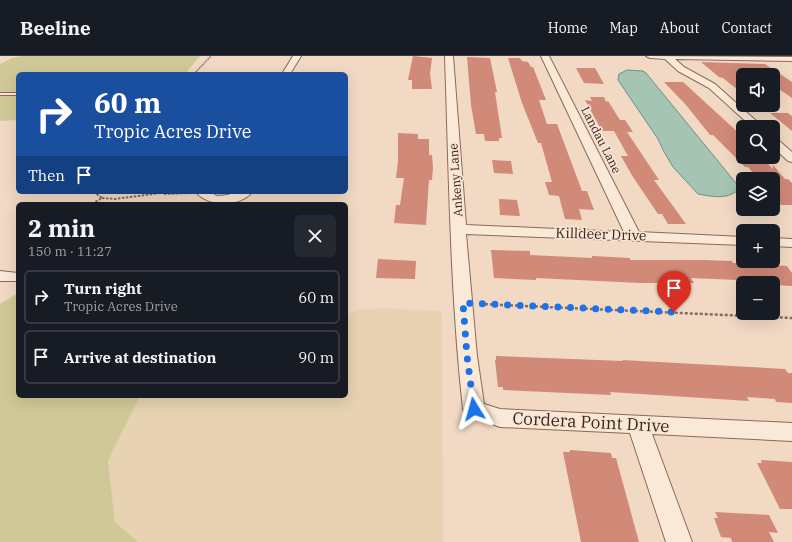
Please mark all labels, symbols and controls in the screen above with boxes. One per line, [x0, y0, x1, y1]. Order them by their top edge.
text: Beeline [20, 16, 91, 40]
text: Home [548, 19, 587, 37]
text: Map [609, 19, 638, 37]
text: About [660, 19, 699, 37]
text: Contact [721, 19, 772, 37]
map controls [736, 68, 780, 320]
button: sound [736, 68, 780, 112]
text: 60 m [94, 84, 161, 121]
icon: right [28, 88, 80, 140]
street label: Landau Lane [578, 104, 625, 176]
text: Tropic Acres Drive [94, 120, 251, 143]
button: search [736, 120, 780, 164]
street label: Ankeny Lane [445, 143, 466, 217]
icon: arrive [73, 164, 95, 186]
text: Then [28, 166, 65, 185]
button: layers [736, 172, 780, 216]
text: 2 min [28, 212, 95, 244]
button: close [294, 215, 336, 257]
street label: Killdeer Drive [555, 223, 647, 245]
button: + [736, 224, 780, 268]
text: 150 m · 11:27 [28, 243, 112, 260]
pin [657, 271, 691, 312]
button: − [736, 276, 780, 320]
icon: arrive [663, 277, 685, 299]
text: Turn right [64, 279, 142, 298]
icon: right [30, 286, 52, 308]
text: 60 m [298, 288, 334, 307]
text: Tropic Acres Drive [64, 298, 178, 315]
icon: arrive [30, 346, 52, 368]
text: Arrive at destination [64, 348, 216, 367]
text: 90 m [298, 348, 334, 367]
position arrow [453, 388, 495, 430]
street label: Cordera Point Drive [512, 407, 670, 437]

